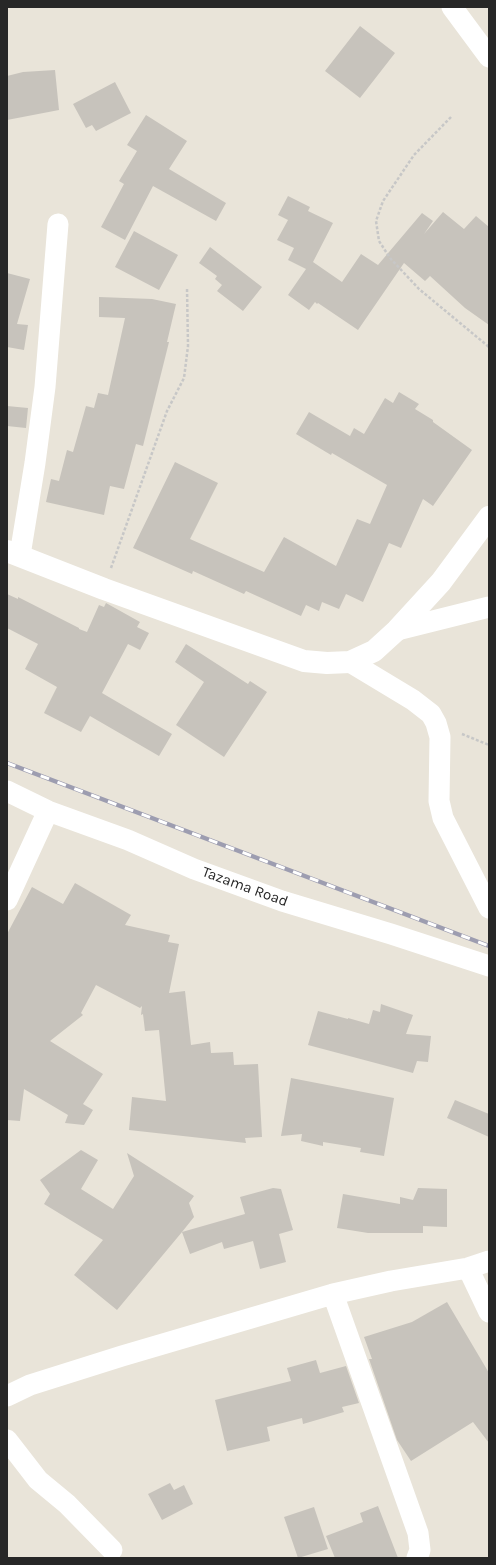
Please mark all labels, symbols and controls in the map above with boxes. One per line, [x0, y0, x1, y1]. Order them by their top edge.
street label: Tazama Road [200, 863, 290, 911]

